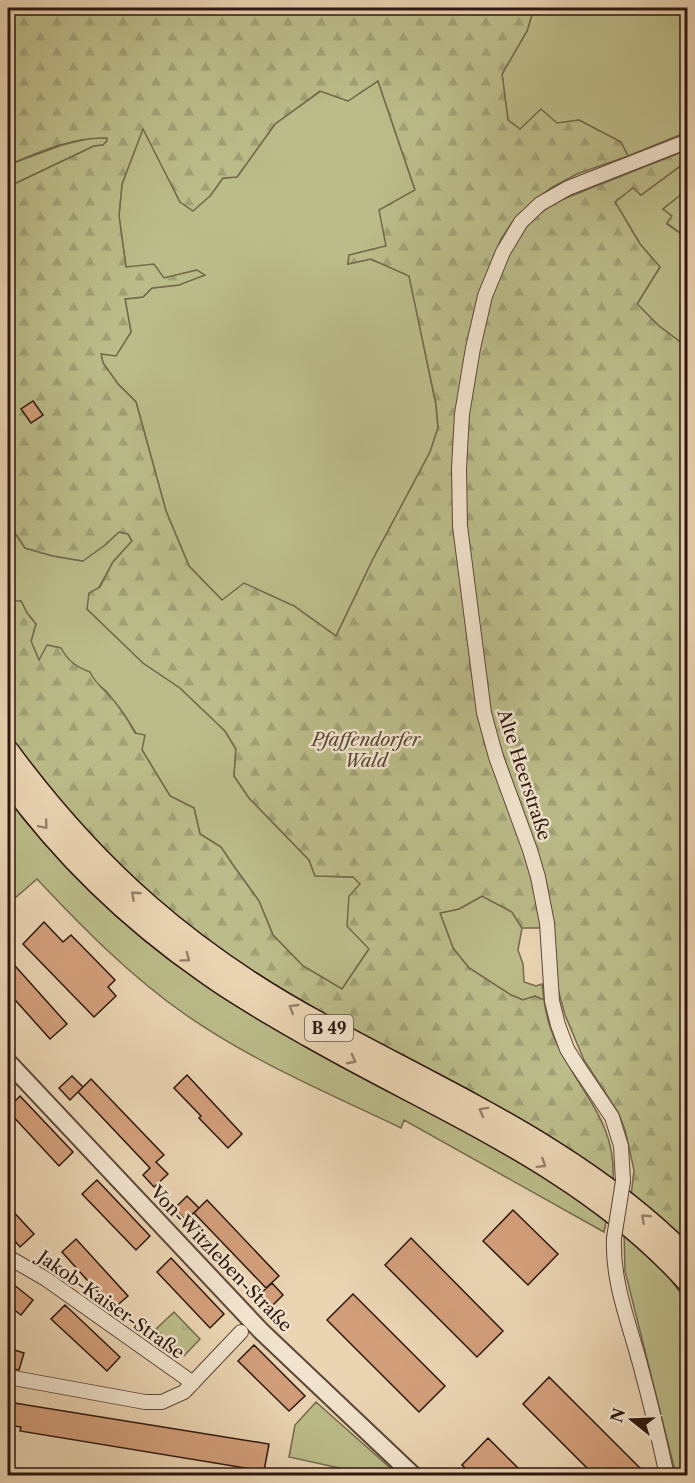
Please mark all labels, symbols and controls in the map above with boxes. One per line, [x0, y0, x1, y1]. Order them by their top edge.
street label: Alte Heerstraße [492, 706, 556, 843]
park label: Pfaffendorfer Wald [310, 729, 422, 772]
one-way arrow [37, 818, 48, 829]
one-way arrow [131, 891, 141, 902]
one-way arrow [179, 951, 190, 962]
one-way arrow [289, 1003, 299, 1015]
road number: B 49 [305, 1015, 353, 1041]
one-way arrow [346, 1053, 357, 1064]
one-way arrow [478, 1107, 489, 1118]
one-way arrow [536, 1156, 546, 1168]
street label: Von-Witzleben-Straße [145, 1181, 296, 1337]
one-way arrow [641, 1214, 652, 1225]
street label: Jakob-Kaiser-Straße [31, 1244, 189, 1364]
north arrow [602, 1390, 662, 1450]
text: N [606, 1406, 629, 1425]

